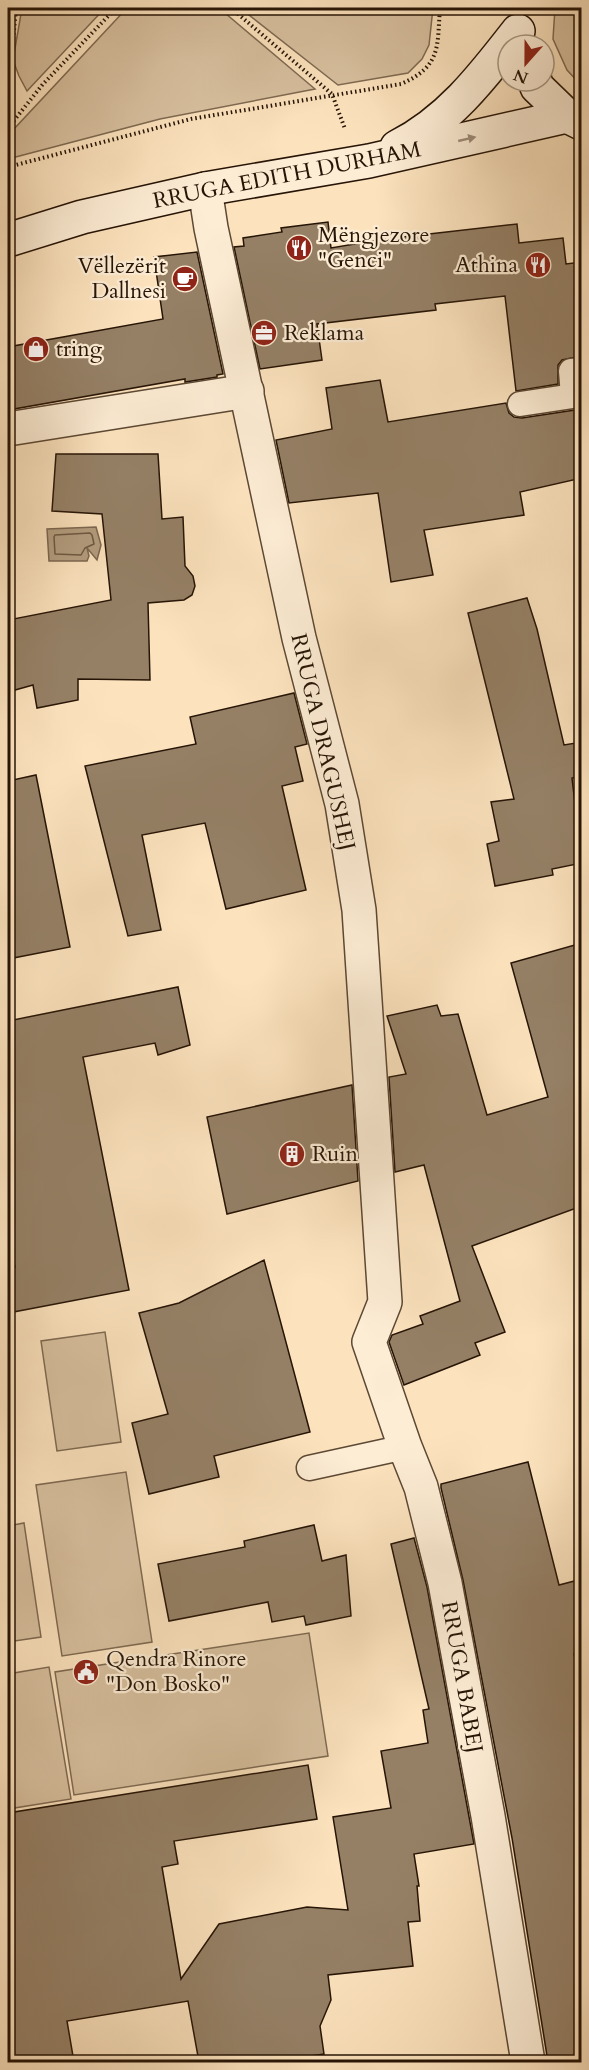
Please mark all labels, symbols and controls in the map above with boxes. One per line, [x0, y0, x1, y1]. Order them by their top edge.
north arrow [496, 33, 556, 93]
text: N [510, 63, 531, 89]
street label: RRUGA EDITH DURHAM [150, 134, 424, 216]
one-way arrow [458, 134, 477, 143]
place label: Mëngjezore "Genci" [318, 220, 429, 275]
restaurant icon: Mëngjezore "Genci" [284, 233, 314, 263]
place label: Athina [455, 250, 518, 280]
restaurant icon: Athina [523, 250, 553, 280]
place label: Vëllezërit Dallnesi [78, 251, 166, 306]
cafe icon: Vëllezërit Dallnesi [170, 264, 200, 294]
office icon: Reklama [249, 318, 279, 348]
place label: Reklama [284, 318, 365, 348]
shop icon: tring [21, 334, 51, 364]
place label: tring [56, 334, 103, 364]
street label: RRUGA DRAGUSHEJ [283, 630, 363, 854]
building icon: Ruin [277, 1139, 307, 1169]
place label: Ruin [312, 1139, 359, 1169]
street label: RRUGA BABEJ [434, 1599, 490, 1755]
place label: Qendra Rinore "Don Bosko" [106, 1644, 246, 1699]
public building icon: Qendra Rinore "Don Bosko" [71, 1657, 101, 1687]

